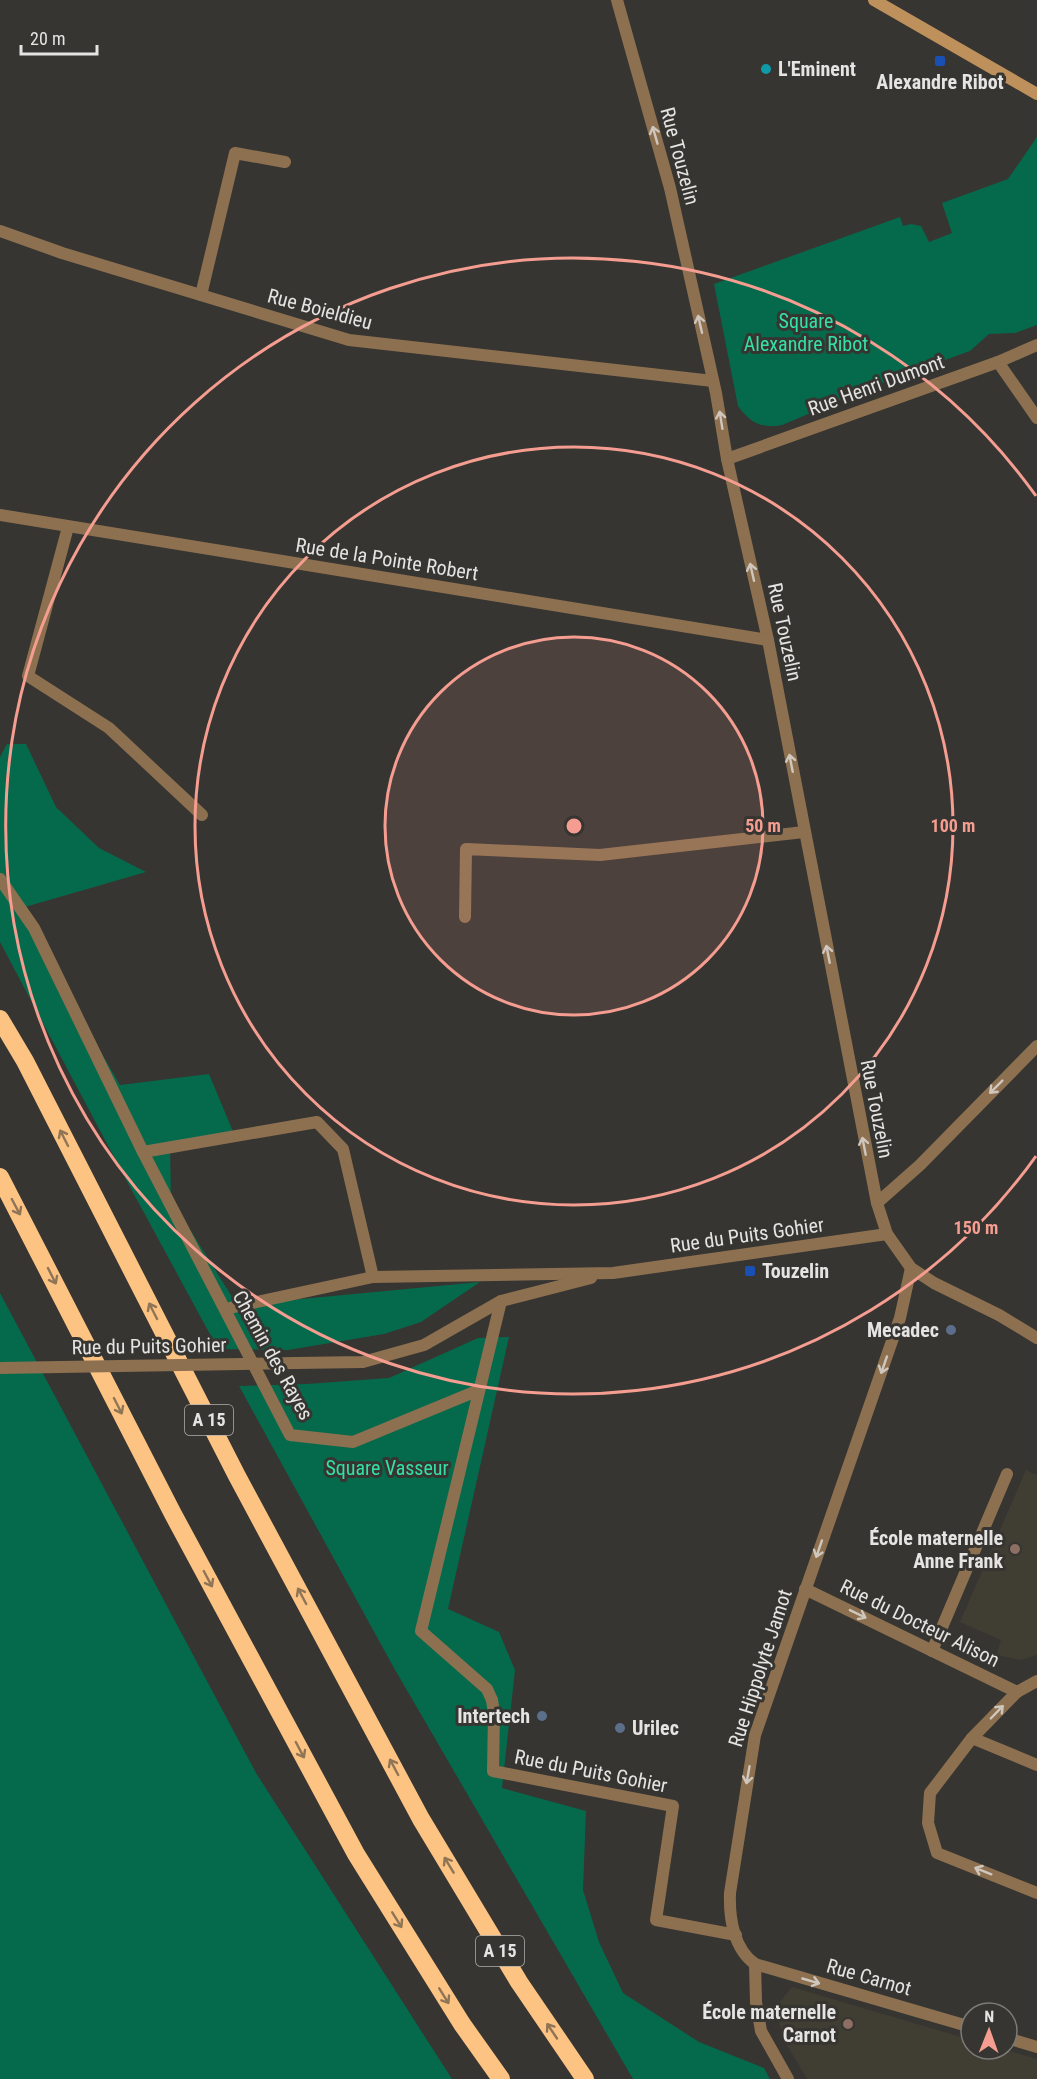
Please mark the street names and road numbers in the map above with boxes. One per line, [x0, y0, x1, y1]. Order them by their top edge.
street label: Rue Touzelin [655, 105, 705, 207]
street label: Rue Boieldieu [265, 284, 375, 334]
street label: Rue Henri Dumont [805, 349, 947, 421]
street label: Rue de la Pointe Robert [294, 533, 480, 585]
street label: Rue Touzelin [763, 581, 807, 683]
street label: Rue Touzelin [856, 1058, 898, 1160]
street label: Rue du Puits Gohier [669, 1212, 825, 1258]
street label: Chemin des Rayes [228, 1286, 318, 1424]
street label: Rue du Puits Gohier [71, 1333, 227, 1359]
road number: A 15 [185, 1405, 233, 1435]
street label: Rue du Docteur Alison [836, 1574, 1004, 1672]
street label: Rue Hippolyte Jamot [723, 1586, 797, 1750]
street label: Rue du Puits Gohier [513, 1744, 669, 1798]
road number: A 15 [476, 1936, 524, 1966]
street label: Rue Carnot [824, 1953, 914, 2001]

